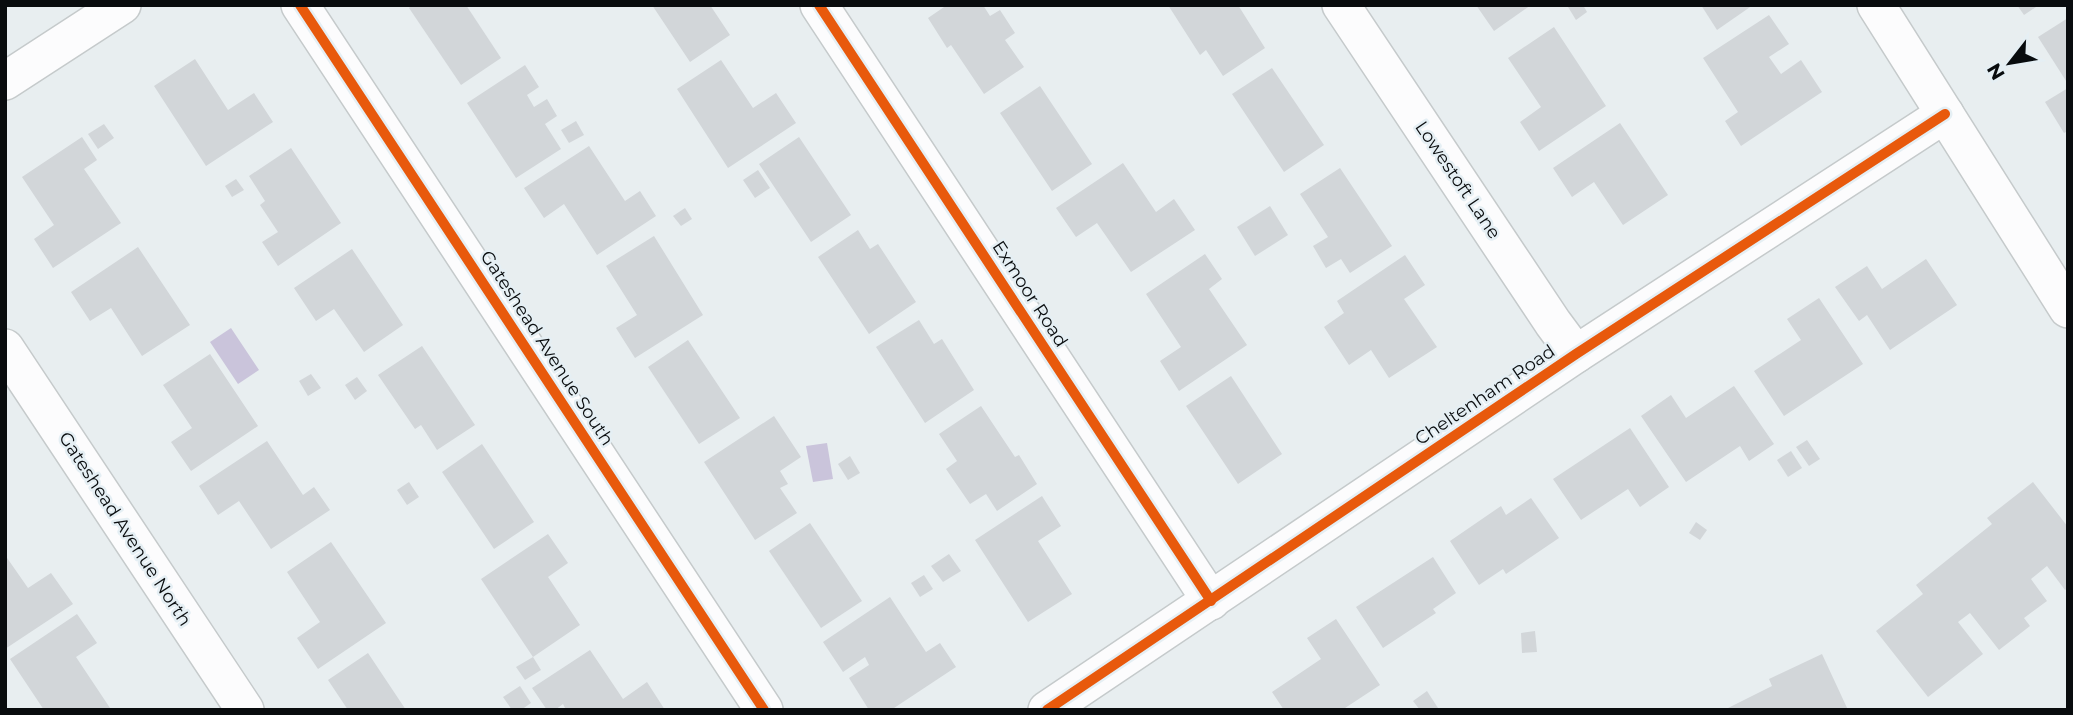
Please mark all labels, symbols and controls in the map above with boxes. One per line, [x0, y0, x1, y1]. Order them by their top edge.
north arrow [1975, 28, 2045, 98]
text: N [1982, 59, 2010, 84]
street label: Lowestoft Lane [1410, 117, 1506, 243]
street label: Exmoor Road [988, 237, 1072, 351]
street label: Gateshead Avenue South [476, 246, 618, 450]
street label: Cheltenham Road [1411, 340, 1559, 450]
street label: Gateshead Avenue North [54, 428, 196, 630]

